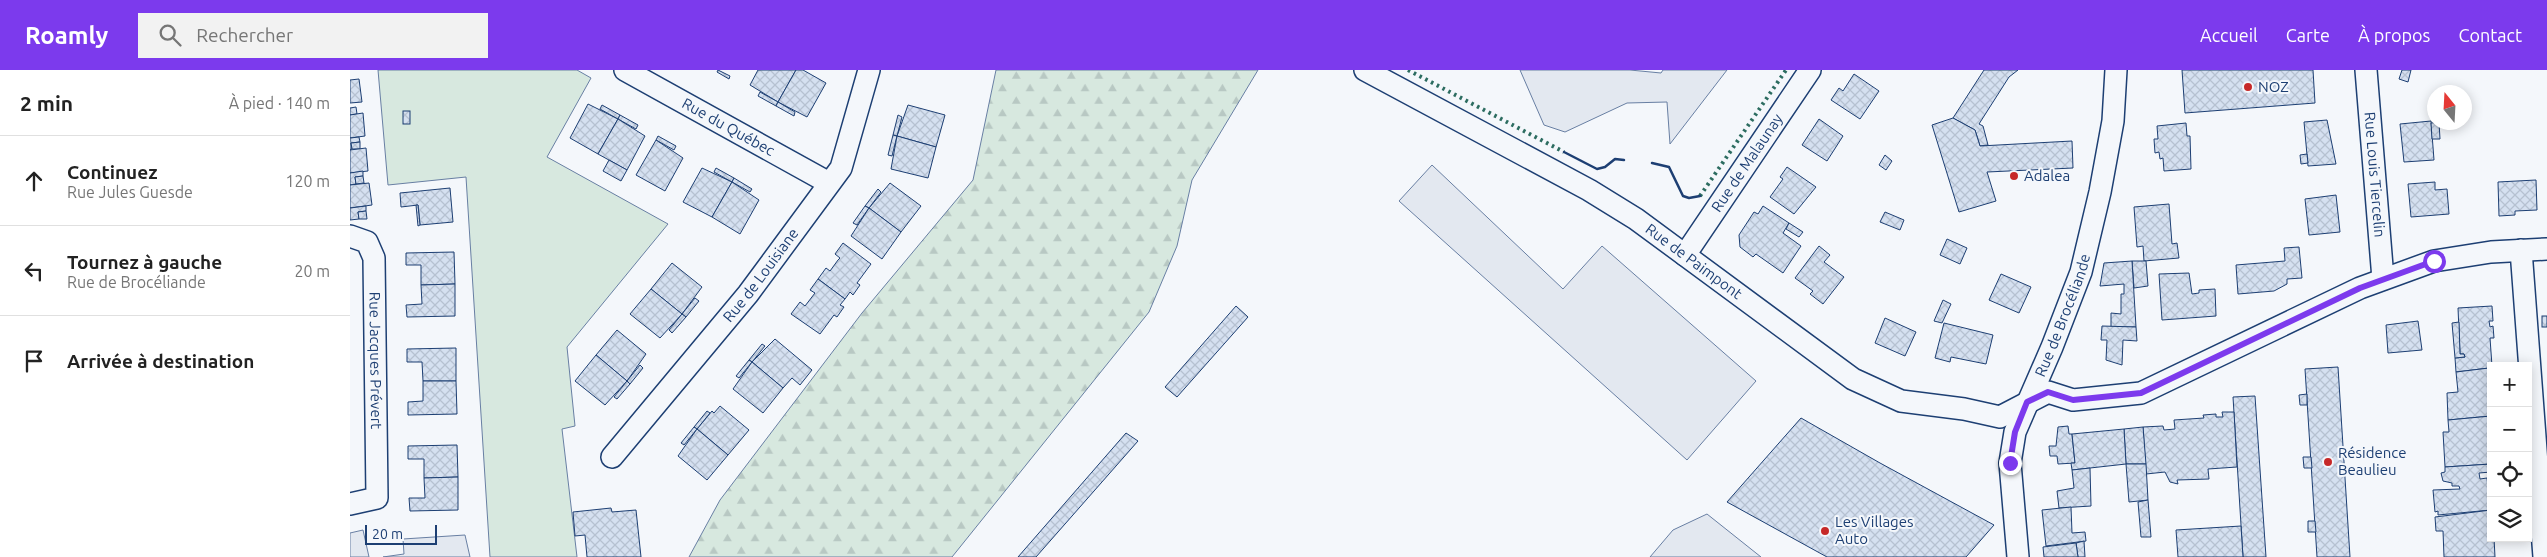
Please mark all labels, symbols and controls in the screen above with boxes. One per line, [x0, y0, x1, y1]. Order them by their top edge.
search box [138, 13, 488, 58]
icon: search [156, 21, 184, 49]
text: Roamly [25, 22, 108, 49]
text: Rechercher [196, 24, 293, 46]
text: Accueil [2200, 25, 2258, 45]
text: Carte [2286, 25, 2330, 45]
text: À propos [2358, 25, 2430, 45]
text: Contact [2458, 25, 2522, 45]
place label: NOZ [2258, 78, 2289, 95]
marker: NOZ [2242, 81, 2254, 93]
north arrow [2427, 85, 2472, 130]
text: 2 min [20, 91, 73, 115]
text: À pied · 140 m [229, 94, 330, 112]
street label: Rue du Québec [679, 94, 778, 159]
street label: Rue de Malaunay [1708, 110, 1786, 215]
street label: Rue Louis Tiercelin [2361, 111, 2389, 238]
text: Continuez [67, 161, 157, 183]
icon: ahead [20, 167, 48, 195]
place label: Adalea [2024, 167, 2070, 184]
marker: Adalea [2008, 170, 2020, 182]
text: 120 m [285, 172, 330, 190]
text: Rue Jules Guesde [67, 183, 193, 201]
street label: Rue de Paimpont [1642, 220, 1746, 302]
street label: Rue de Louisiane [719, 225, 802, 325]
route start [2423, 250, 2446, 273]
text: Tournez à gauche [67, 251, 222, 273]
street label: Rue de Brocéliande [2031, 252, 2093, 379]
icon: left [20, 257, 48, 285]
text: 20 m [294, 262, 330, 280]
text: Rue de Brocéliande [67, 273, 206, 291]
street label: Rue Jacques Prévert [366, 292, 385, 429]
icon: arrive [20, 347, 48, 375]
text: Arrivée à destination [67, 350, 254, 372]
map controls [2487, 362, 2532, 542]
button: + [2487, 362, 2532, 407]
button: − [2487, 407, 2532, 452]
place label: Résidence Beaulieu [2338, 444, 2407, 478]
route end [1999, 452, 2022, 475]
button: locate [2487, 452, 2532, 497]
marker: Résidence Beaulieu [2322, 456, 2334, 468]
button: layers [2487, 497, 2532, 542]
place label: Les Villages Auto [1835, 513, 1914, 547]
scale bar [365, 522, 438, 545]
marker: Les Villages Auto [1819, 525, 1831, 537]
text: 20 m [372, 526, 403, 542]

